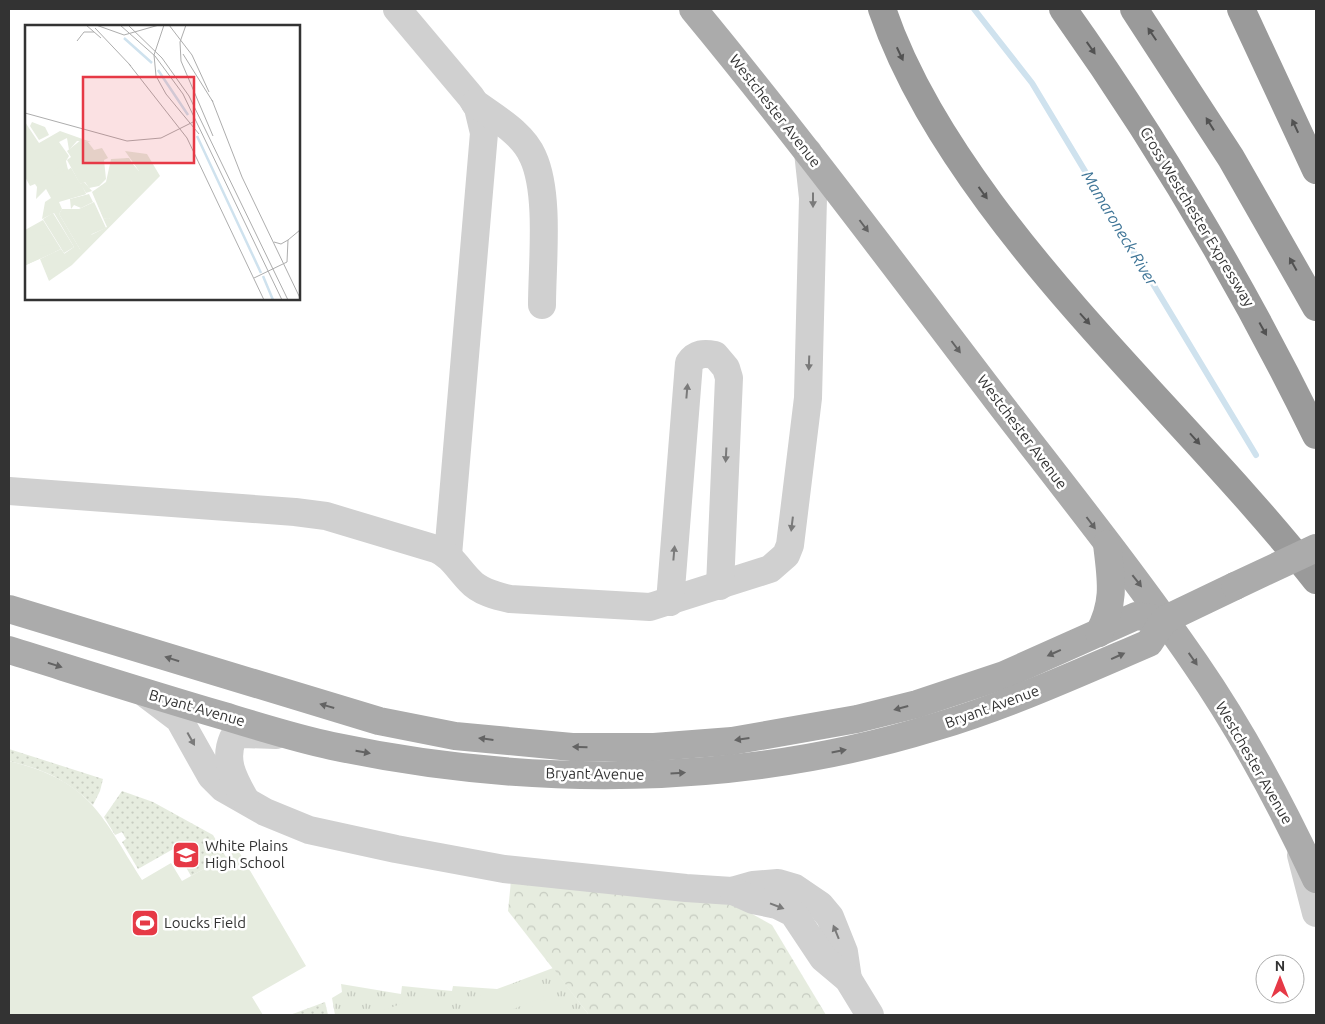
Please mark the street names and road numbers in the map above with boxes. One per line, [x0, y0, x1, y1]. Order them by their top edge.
street label: Westchester Avenue [726, 51, 825, 170]
street label: Cross Westchester Expressway [1137, 124, 1258, 310]
street label: Westchester Avenue [974, 371, 1071, 492]
street label: Bryant Avenue [942, 682, 1041, 731]
street label: Bryant Avenue [147, 686, 247, 729]
street label: Westchester Avenue [1212, 699, 1296, 827]
street label: Bryant Avenue [545, 764, 645, 783]

